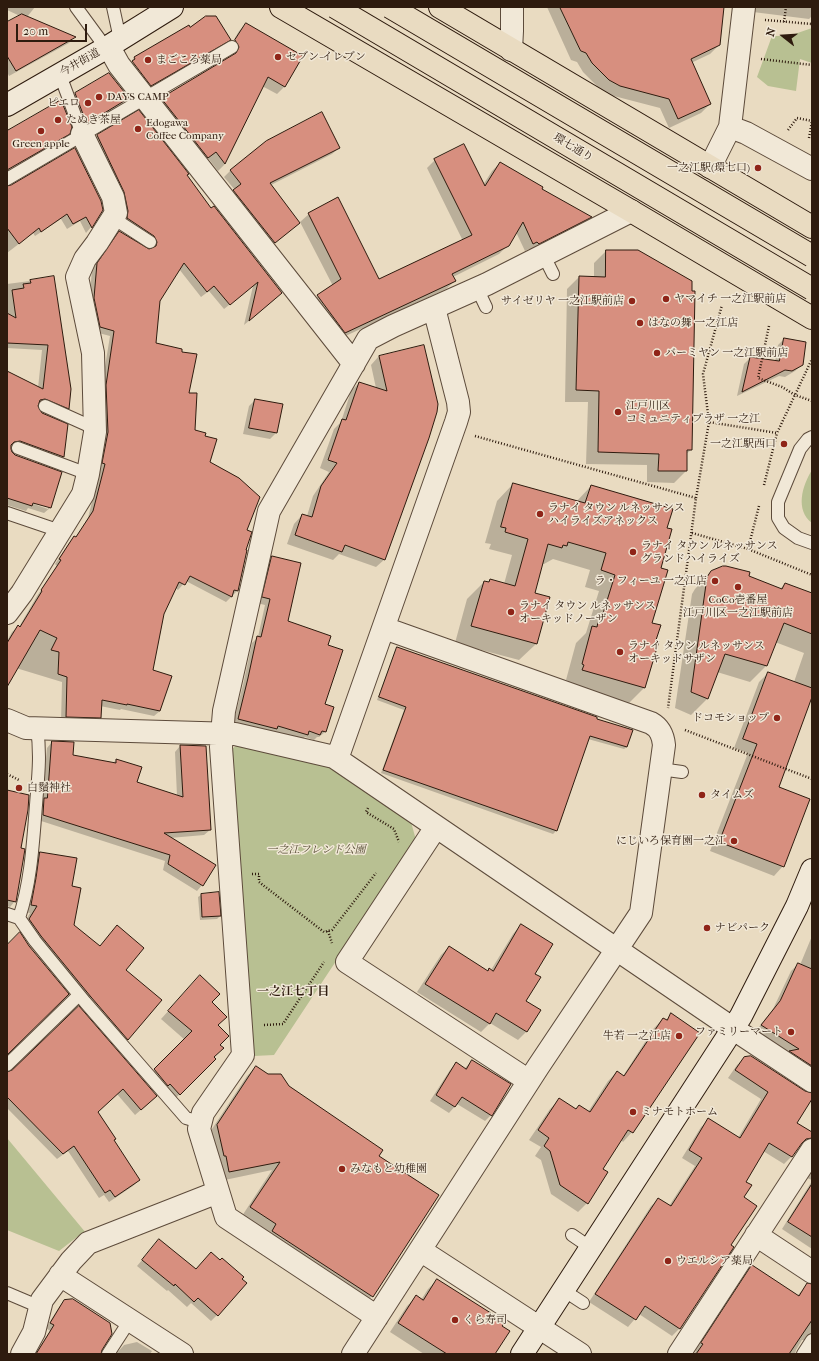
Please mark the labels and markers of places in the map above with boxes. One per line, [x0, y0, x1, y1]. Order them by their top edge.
place label: セブン-イレブン [286, 50, 366, 64]
marker: セブン-イレブン [273, 52, 283, 62]
place label: まごころ薬局 [156, 53, 222, 67]
marker: まごころ薬局 [143, 55, 153, 65]
place label: DAYS CAMP [107, 90, 169, 104]
marker: DAYS CAMP [94, 92, 104, 102]
place label: ピエロ [47, 96, 80, 110]
marker: ピエロ [83, 98, 93, 108]
place label: たぬき茶屋 [66, 113, 121, 127]
marker: たぬき茶屋 [53, 115, 63, 125]
place label: Edogawa Coffee Company [146, 116, 224, 142]
marker: Edogawa Coffee Company [133, 124, 143, 134]
marker: Green apple [36, 126, 46, 136]
place label: Green apple [12, 137, 70, 151]
place label: 一之江駅(環七口) [667, 161, 750, 175]
marker: 一之江駅(環七口) [753, 163, 763, 173]
place label: ヤマイチ 一之江駅前店 [674, 292, 786, 306]
place label: サイゼリヤ 一之江駅前店 [501, 294, 624, 308]
marker: ヤマイチ 一之江駅前店 [661, 294, 671, 304]
marker: サイゼリヤ 一之江駅前店 [627, 296, 637, 306]
place label: はなの舞 一之江店 [648, 316, 738, 330]
marker: はなの舞 一之江店 [635, 318, 645, 328]
place label: バーミヤン 一之江駅前店 [665, 346, 788, 360]
marker: バーミヤン 一之江駅前店 [652, 348, 662, 358]
place label: 江戸川区 コミュニティプラザ 一之江 [626, 399, 760, 425]
marker: 江戸川区 コミュニティプラザ 一之江 [613, 407, 623, 417]
place label: 一之江駅西口 [710, 437, 776, 451]
marker: 一之江駅西口 [779, 439, 789, 449]
place label: ラナイ タウン ルネッサンス ハイライズアネックス [548, 501, 685, 527]
marker: ラナイ タウン ルネッサンス ハイライズアネックス [535, 509, 545, 519]
place label: ラナイ タウン ルネッサンス グランドハイライズ [641, 539, 778, 565]
marker: ラナイ タウン ルネッサンス グランドハイライズ [628, 547, 638, 557]
place label: ラ・フィーユ 一之江店 [595, 574, 707, 588]
marker: ラ・フィーユ 一之江店 [710, 576, 720, 586]
marker: CoCo壱番屋 江戸川区一之江駅前店 [733, 582, 743, 592]
place label: CoCo壱番屋 江戸川区一之江駅前店 [683, 593, 793, 619]
place label: ラナイ タウン ルネッサンス オーキッドノーザン [519, 599, 656, 625]
marker: ラナイ タウン ルネッサンス オーキッドノーザン [506, 607, 516, 617]
place label: ラナイ タウン ルネッサンス オーキッドサザン [628, 639, 765, 665]
marker: ラナイ タウン ルネッサンス オーキッドサザン [615, 647, 625, 657]
place label: ドコモショップ [692, 711, 769, 725]
marker: ドコモショップ [772, 713, 782, 723]
place label: 白鬚神社 [27, 781, 71, 795]
marker: 白鬚神社 [14, 783, 24, 793]
place label: タイムズ [710, 788, 754, 802]
marker: タイムズ [697, 790, 707, 800]
place label: にじいろ保育園一之江 [616, 834, 726, 848]
marker: にじいろ保育園一之江 [729, 836, 739, 846]
place label: ナビパーク [715, 921, 770, 935]
marker: ナビパーク [702, 923, 712, 933]
place label: ファミリーマート [695, 1025, 783, 1039]
marker: ファミリーマート [786, 1027, 796, 1037]
place label: 牛若 一之江店 [603, 1029, 671, 1043]
marker: 牛若 一之江店 [674, 1031, 684, 1041]
place label: ミナモトホーム [641, 1105, 718, 1119]
marker: ミナモトホーム [628, 1107, 638, 1117]
place label: みなもと幼稚園 [350, 1162, 427, 1176]
marker: みなもと幼稚園 [337, 1164, 347, 1174]
place label: ウエルシア薬局 [676, 1254, 753, 1268]
marker: ウエルシア薬局 [663, 1256, 673, 1266]
place label: くら寿司 [463, 1313, 507, 1327]
marker: くら寿司 [450, 1315, 460, 1325]

